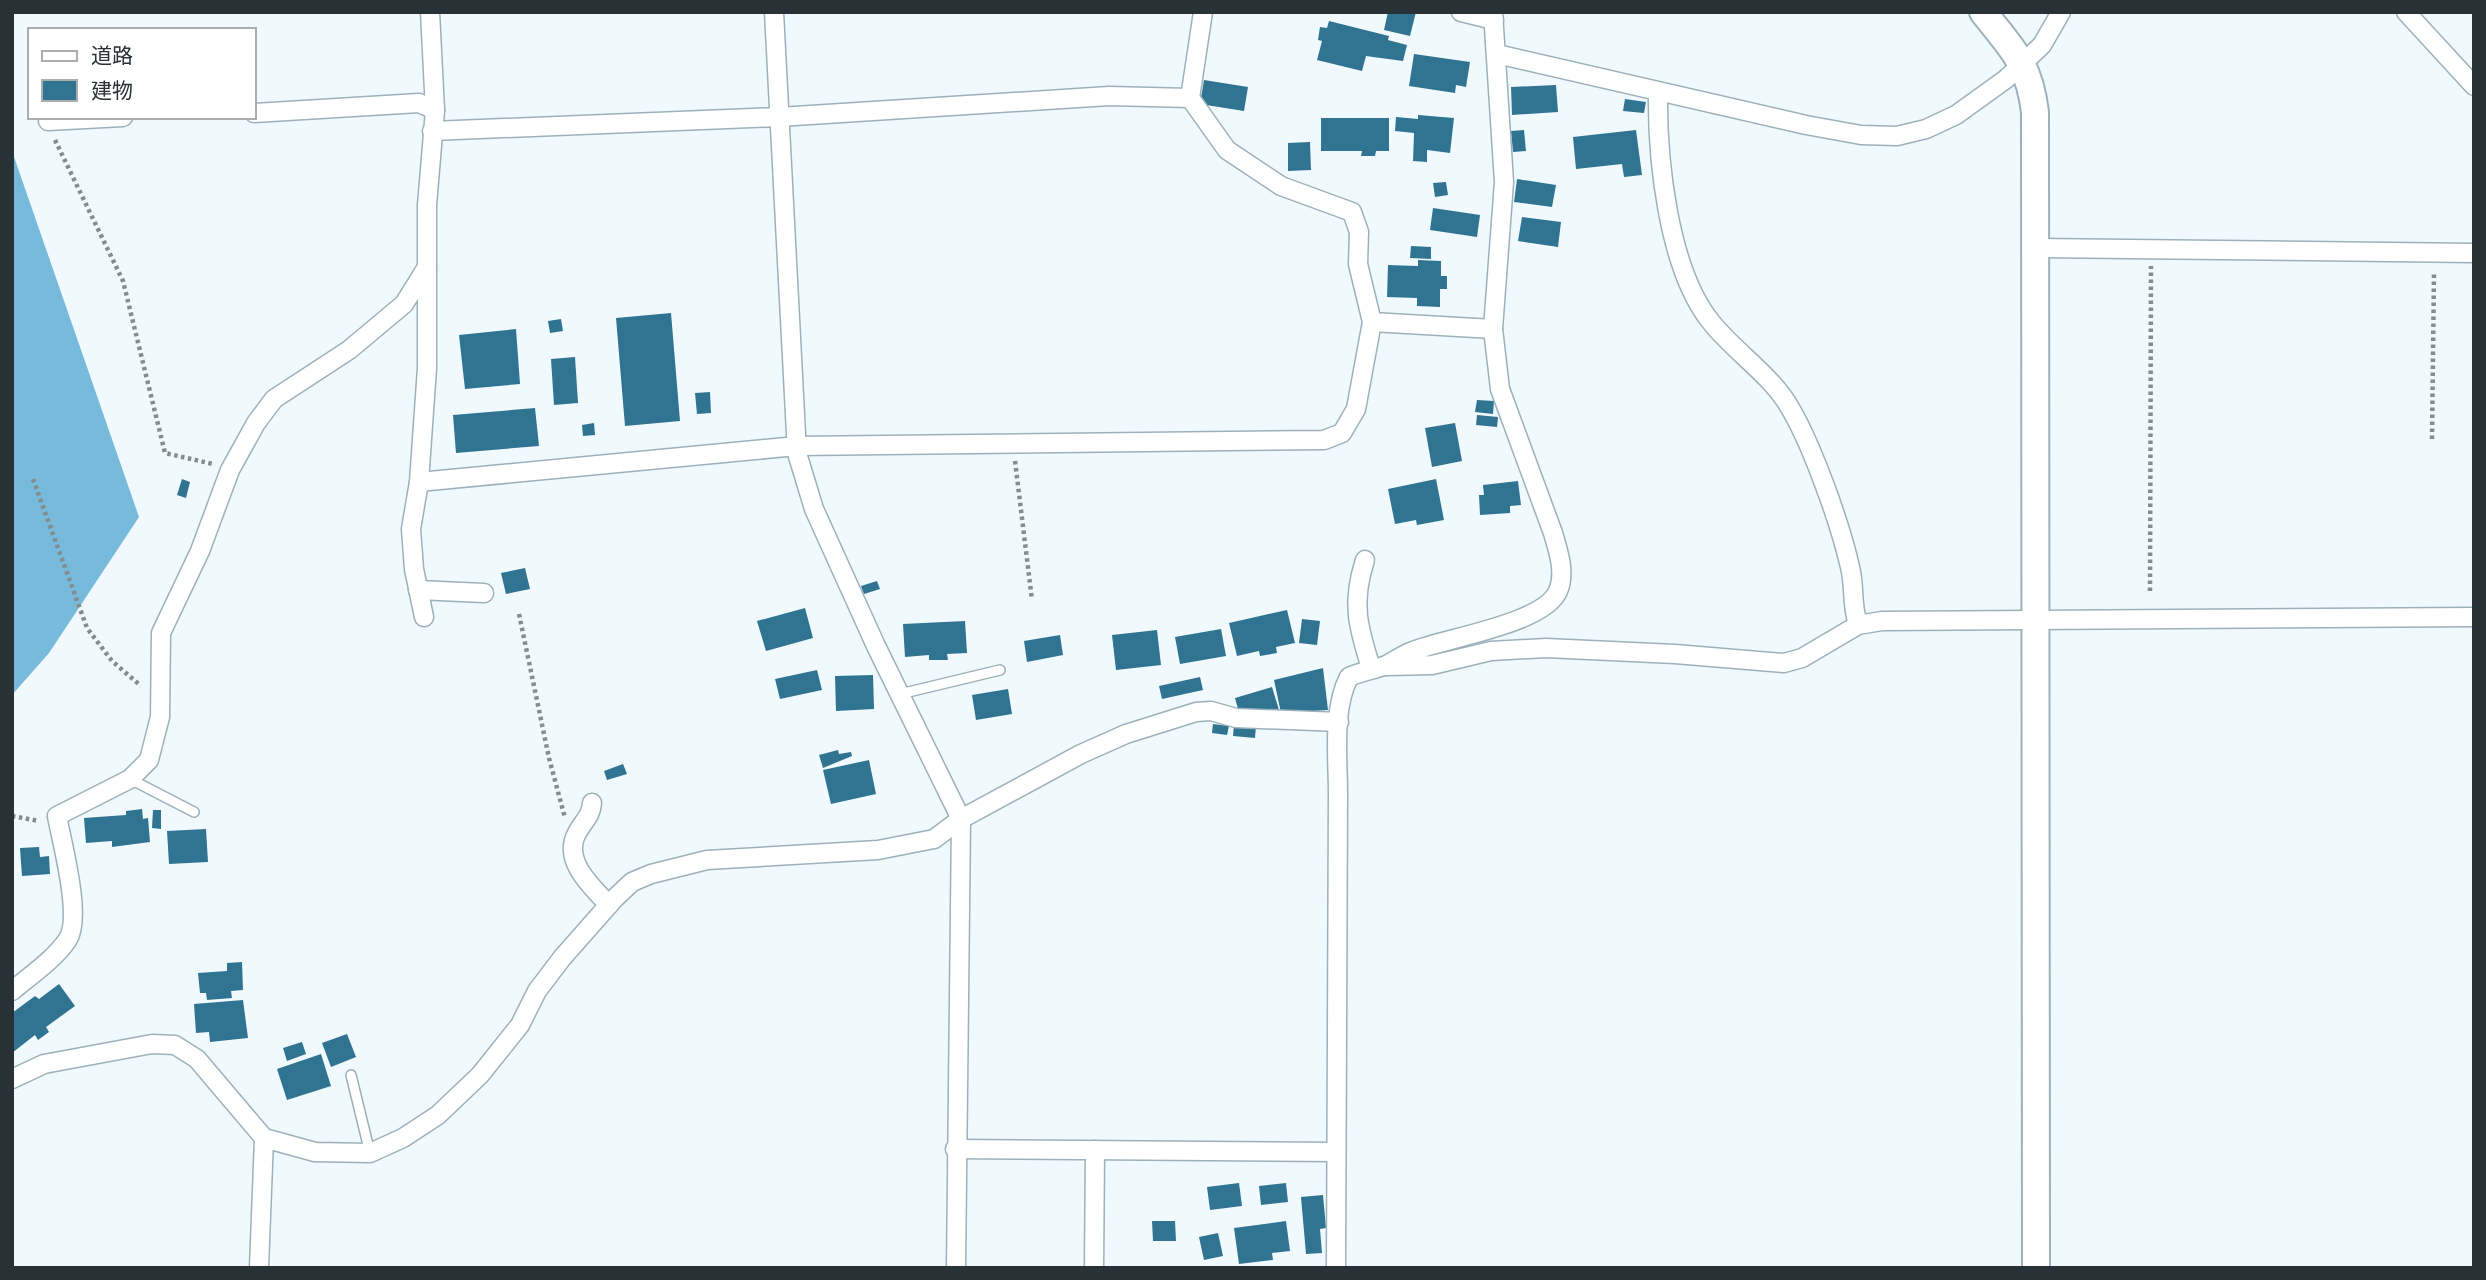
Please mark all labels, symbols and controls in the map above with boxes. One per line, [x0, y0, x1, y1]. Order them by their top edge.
legend [28, 28, 256, 119]
text: 道路 [91, 41, 133, 69]
text: 建物 [91, 76, 133, 104]

